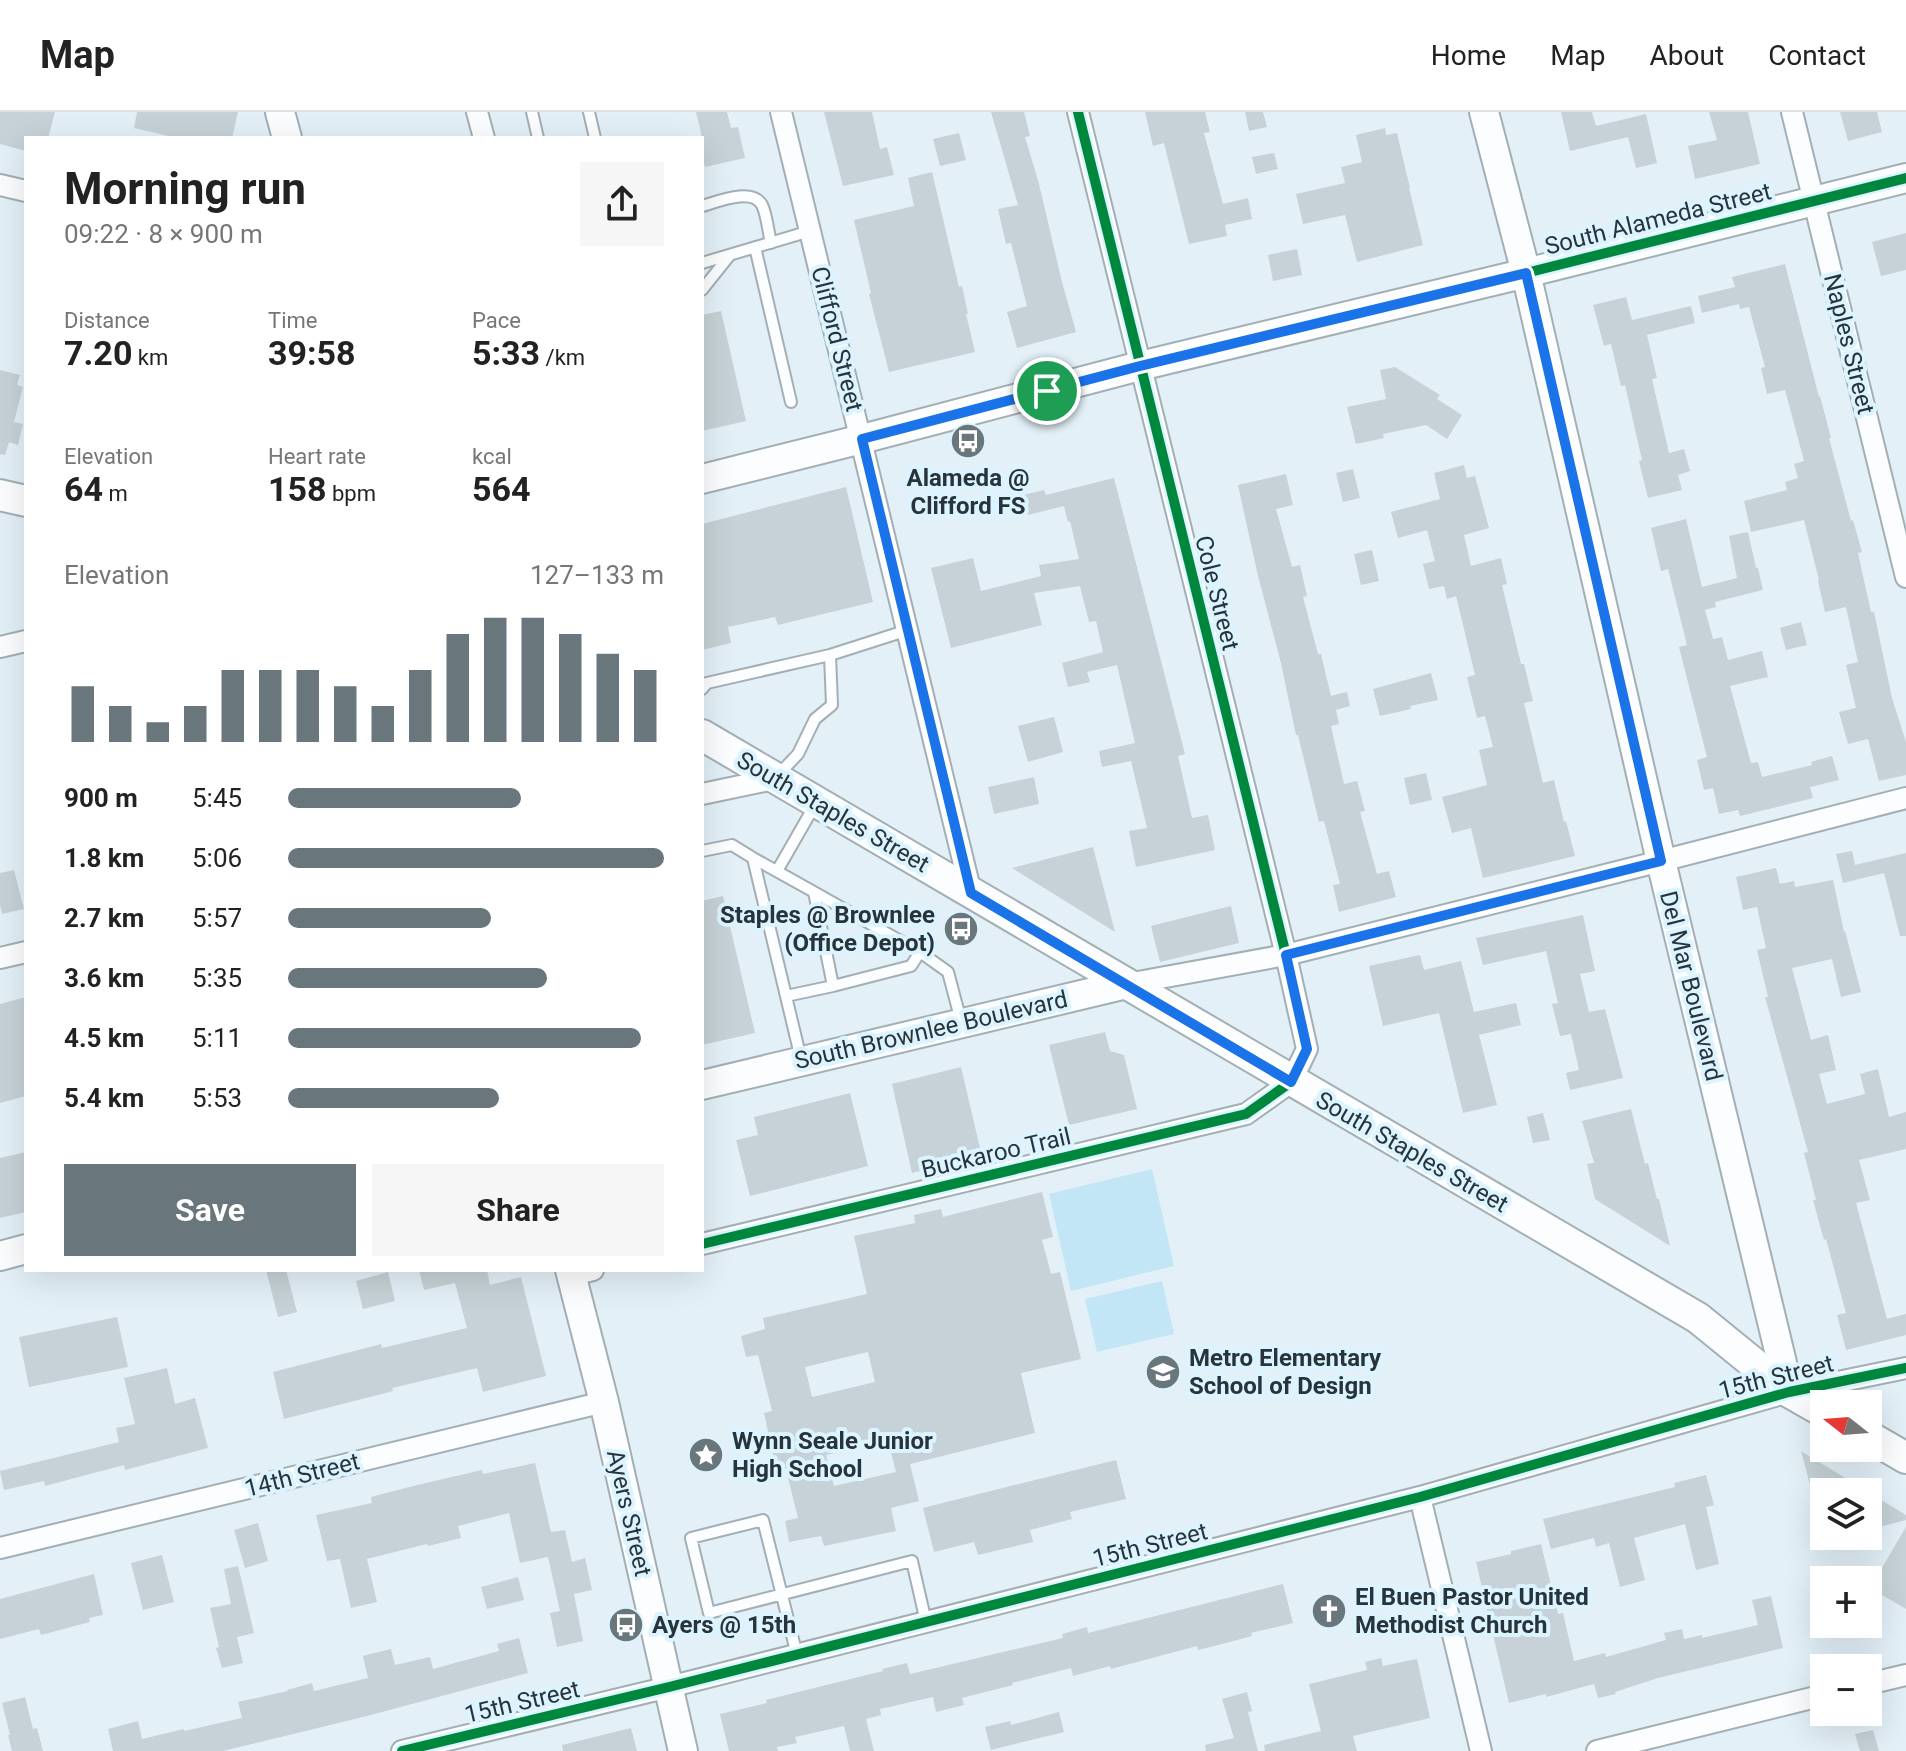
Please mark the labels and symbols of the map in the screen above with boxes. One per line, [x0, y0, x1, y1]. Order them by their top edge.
street label: South Alameda Street [1542, 177, 1774, 261]
street label: Clifford Street [805, 264, 869, 415]
street label: Naples Street [1818, 271, 1880, 417]
pin [1013, 357, 1081, 425]
bus stop icon: Alameda @ Clifford FS [949, 422, 987, 460]
place label: Alameda @ Clifford FS [907, 464, 1029, 520]
street label: Cole Street [1189, 533, 1245, 653]
street label: South Staples Street [732, 746, 934, 878]
street label: Del Mar Boulevard [1654, 888, 1728, 1084]
place label: Staples @ Brownlee (Office Depot) [720, 901, 935, 957]
bus stop icon: Staples @ Brownlee (Office Depot) [942, 910, 980, 948]
street label: South Brownlee Boulevard [792, 985, 1070, 1075]
street label: South Staples Street [1311, 1086, 1513, 1218]
street label: Buckaroo Trail [919, 1122, 1073, 1184]
place label: Metro Elementary School of Design [1189, 1344, 1382, 1400]
street label: 15th Street [1716, 1349, 1836, 1405]
school or university icon: Metro Elementary School of Design [1144, 1353, 1182, 1391]
north arrow [1810, 1390, 1882, 1462]
place label: Wynn Seale Junior High School [732, 1427, 933, 1483]
place icon: Wynn Seale Junior High School [687, 1436, 725, 1474]
street label: 14th Street [242, 1447, 362, 1503]
street label: Ayers Street [601, 1447, 657, 1579]
street label: 15th Street [1090, 1517, 1210, 1573]
place label: El Buen Pastor United Methodist Church [1355, 1583, 1589, 1639]
church icon: El Buen Pastor United Methodist Church [1310, 1592, 1348, 1630]
bus stop icon: Ayers @ 15th [607, 1606, 645, 1644]
place label: Ayers @ 15th [652, 1611, 796, 1639]
street label: 15th Street [462, 1675, 582, 1729]

